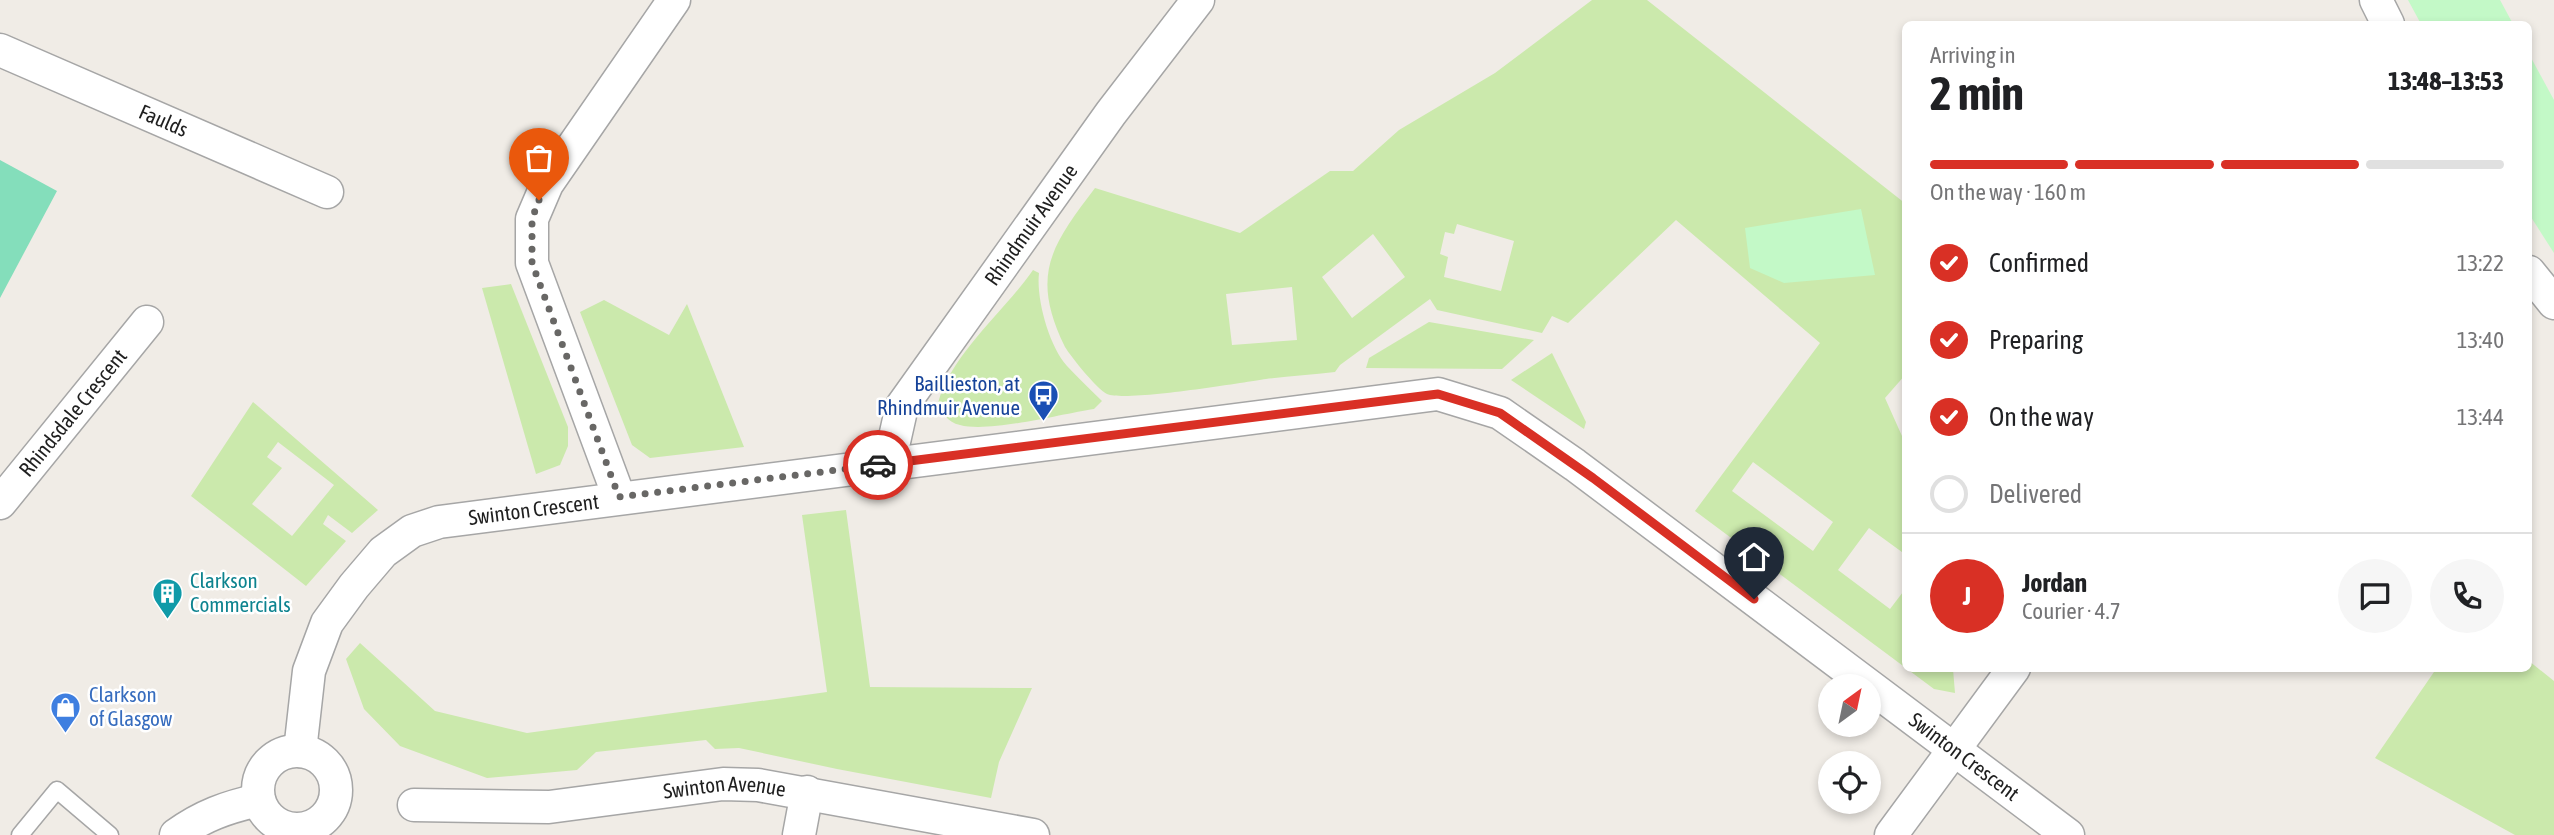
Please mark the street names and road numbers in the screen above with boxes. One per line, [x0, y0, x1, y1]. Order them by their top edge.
street label: Faulds [136, 99, 192, 141]
street label: Rhindmuir Avenue [979, 159, 1082, 289]
street label: Rhindsdale Crescent [14, 344, 131, 481]
street label: Swinton Crescent [467, 489, 600, 529]
street label: Swinton Crescent [1905, 707, 2024, 805]
street label: Swinton Avenue [662, 771, 788, 803]

